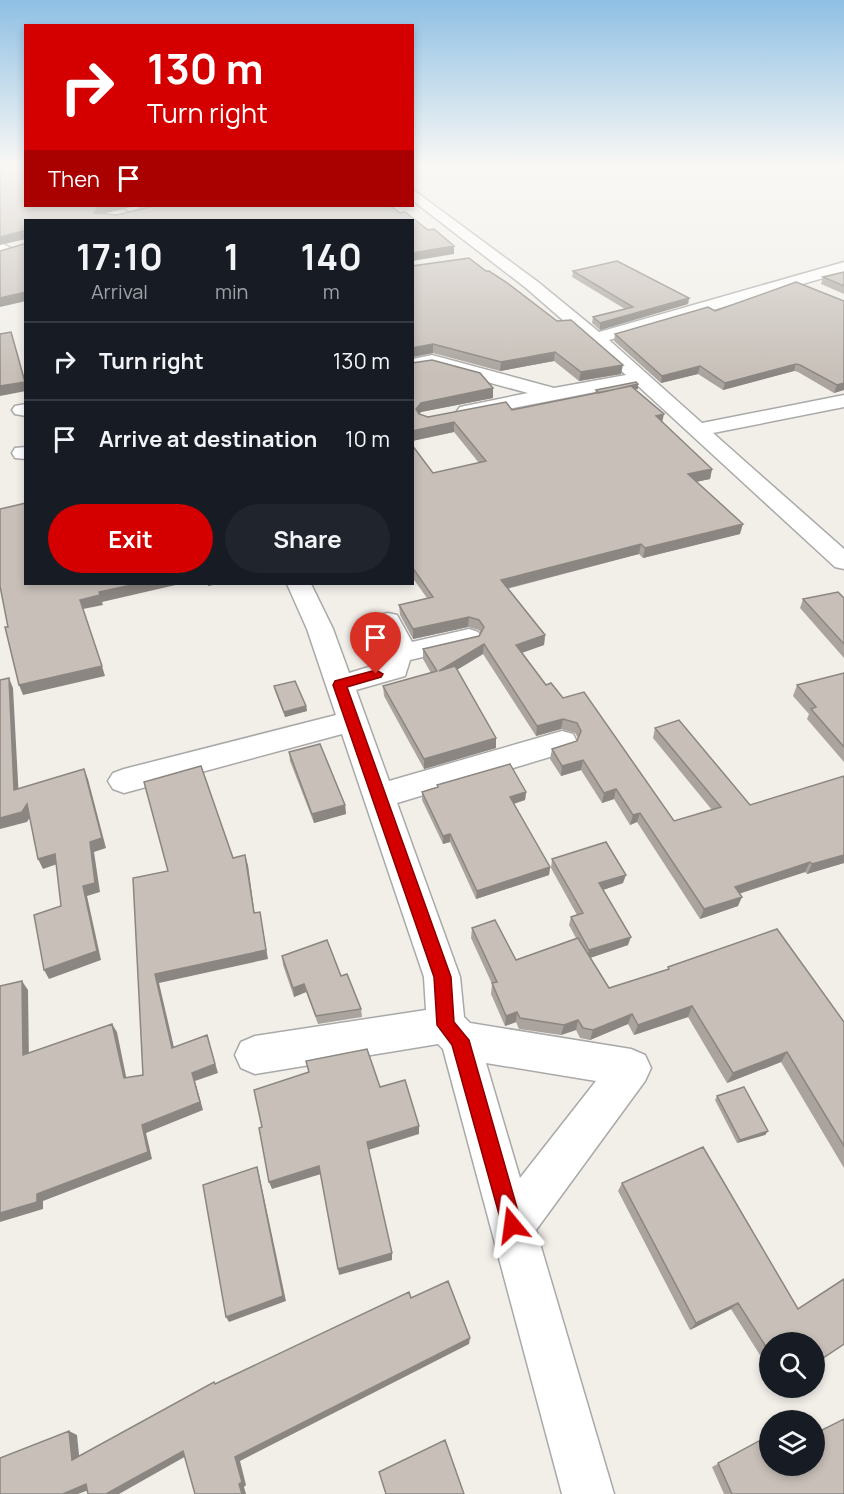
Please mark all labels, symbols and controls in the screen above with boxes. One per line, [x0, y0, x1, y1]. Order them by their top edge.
text: 130 m [147, 39, 264, 97]
icon: right [48, 48, 126, 126]
text: Turn right [147, 94, 268, 131]
icon: arrive [112, 162, 145, 195]
text: Then [48, 164, 100, 194]
text: 17:10 [76, 232, 163, 281]
text: 1 [224, 232, 240, 281]
text: 140 [301, 232, 362, 281]
text: Arrival [91, 278, 148, 305]
text: min [215, 278, 248, 305]
text: m [323, 278, 340, 305]
icon: right [48, 345, 81, 378]
text: Turn right [99, 346, 204, 376]
text: 130 m [333, 346, 390, 376]
icon: arrive [48, 423, 81, 456]
text: Arrive at destination [99, 424, 317, 454]
text: 10 m [345, 424, 390, 454]
button: Exit [48, 504, 213, 573]
button: Share [225, 504, 390, 573]
pin [350, 612, 401, 674]
icon: arrive [359, 621, 392, 654]
position arrow [480, 1193, 544, 1257]
map controls [759, 1332, 825, 1476]
button: search [759, 1332, 825, 1398]
button: layers [759, 1410, 825, 1476]

